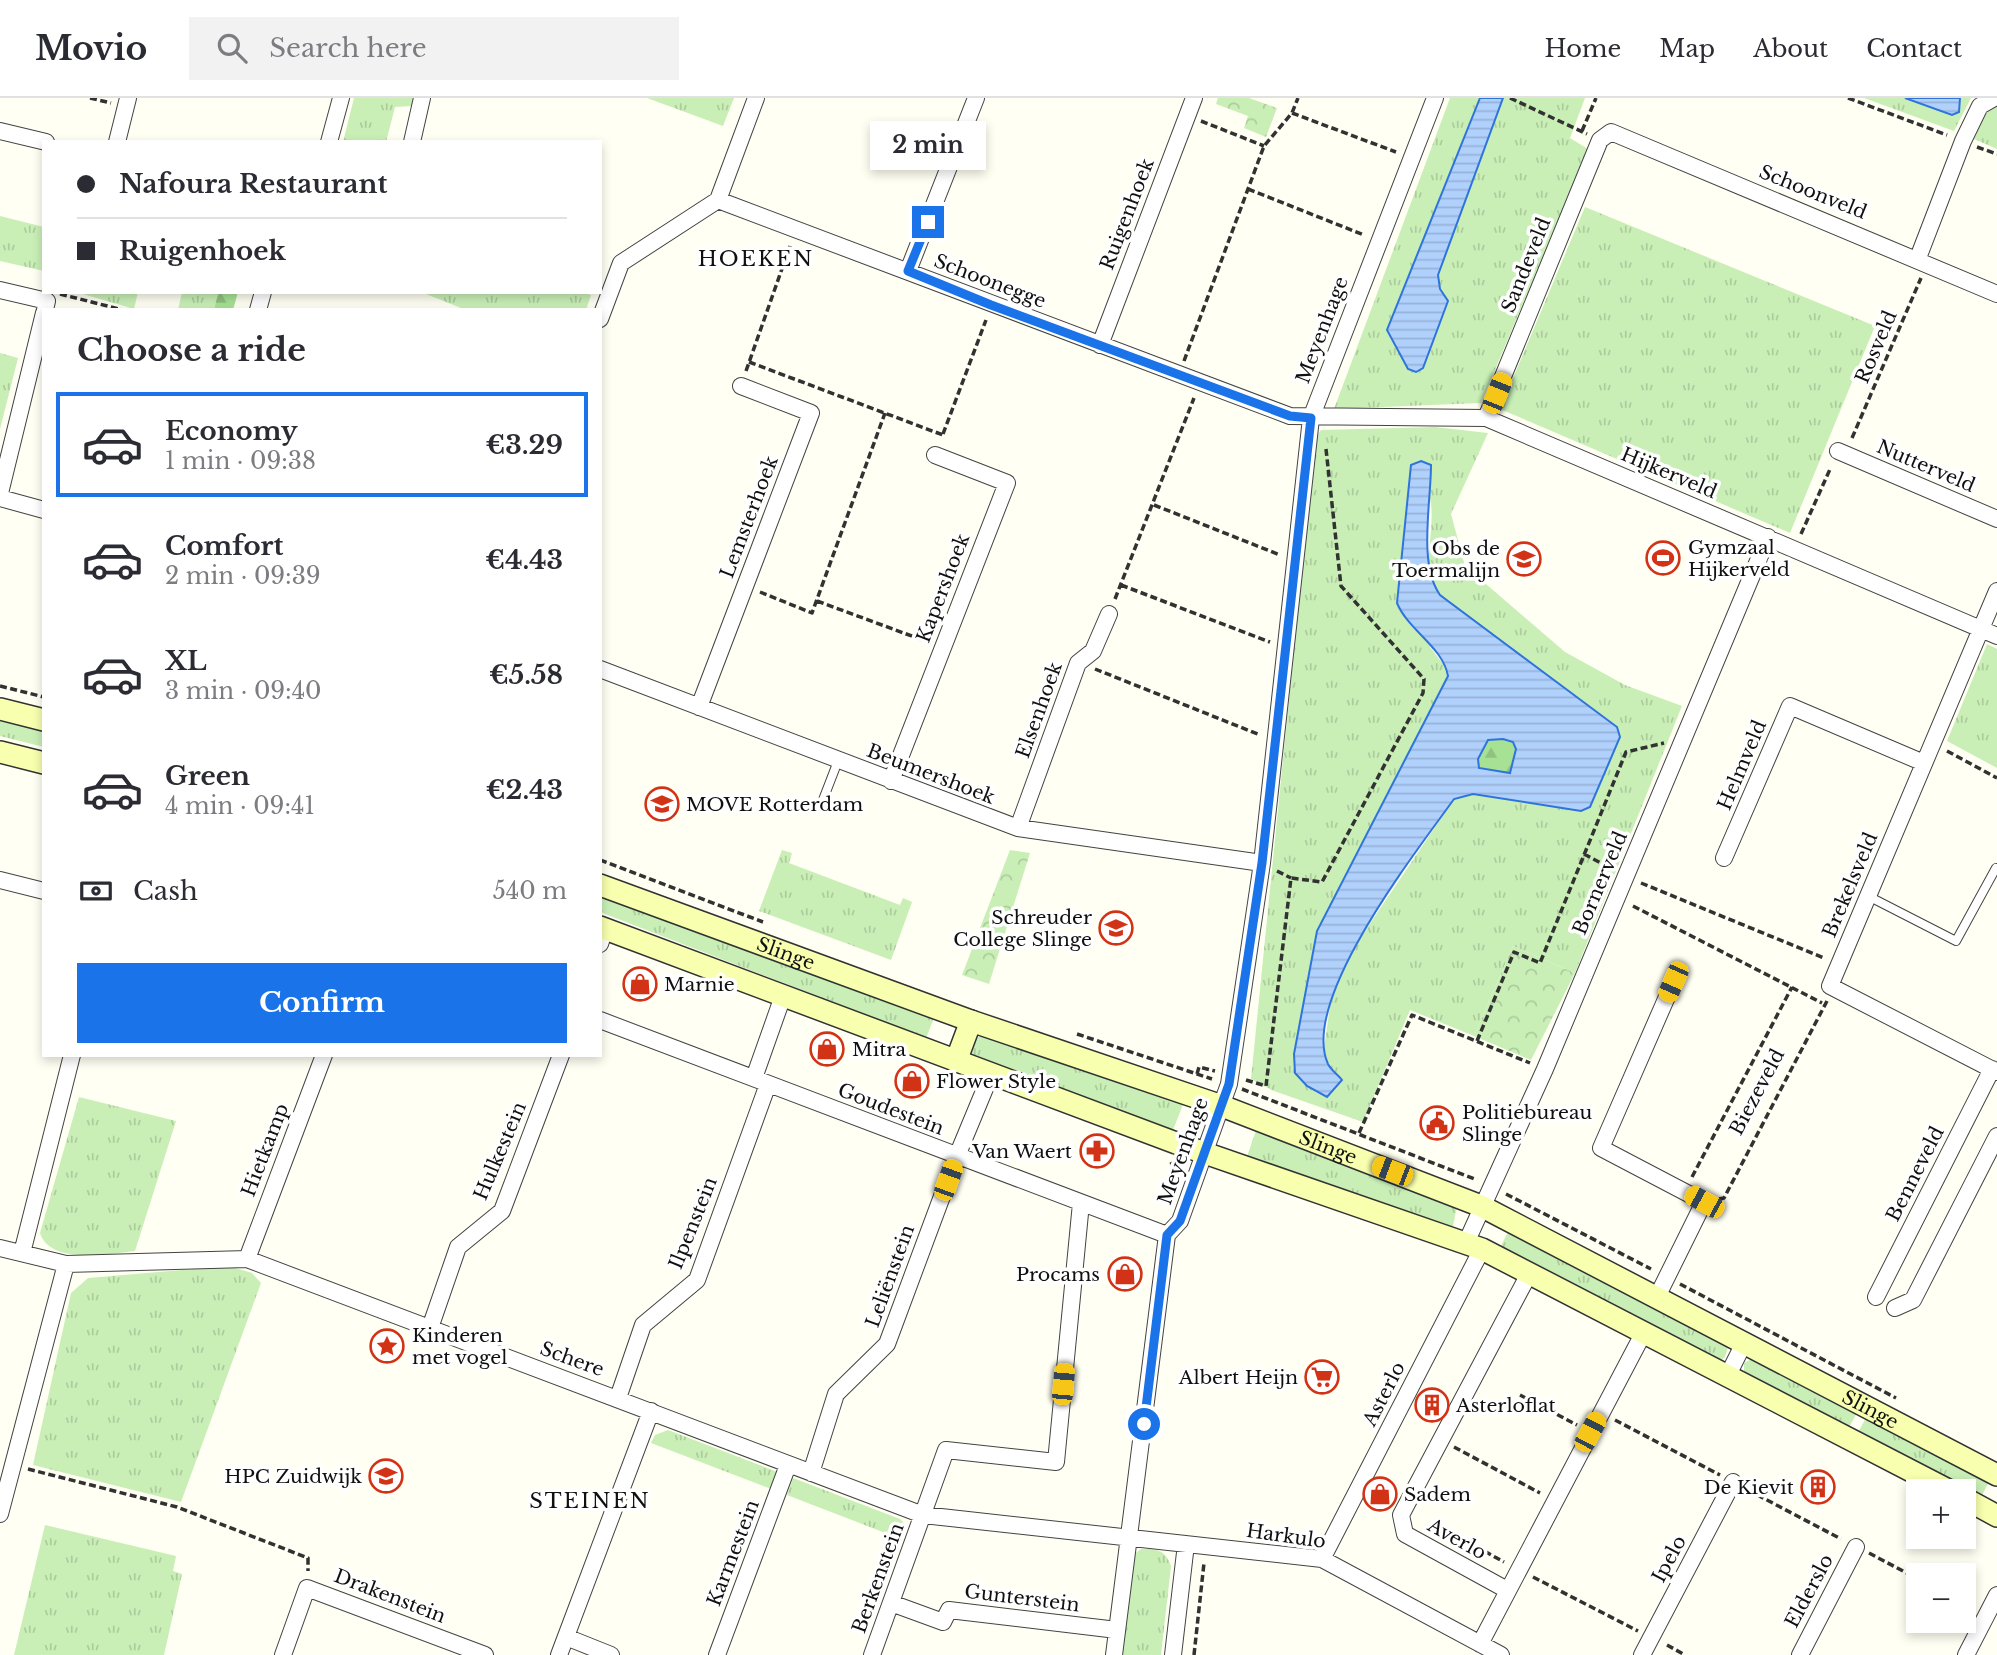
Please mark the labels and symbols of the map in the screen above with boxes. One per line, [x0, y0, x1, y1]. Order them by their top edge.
callout: 2 min [870, 121, 986, 170]
street label: Ruigenhoek [1095, 155, 1159, 273]
street label: Schoonveld [1756, 160, 1870, 224]
route end [912, 206, 944, 238]
street label: Sandeveld [1497, 214, 1556, 316]
district label: HOEKEN [698, 246, 814, 272]
street label: Schoonegge [931, 249, 1049, 313]
street label: Meyenhage [1291, 273, 1353, 387]
street label: Rosveld [1850, 307, 1902, 387]
car [1480, 370, 1515, 416]
street label: Nutterveld [1873, 435, 1979, 497]
street label: Hijkerveld [1618, 443, 1721, 504]
street label: Lemsterhoek [715, 452, 783, 581]
street label: Kapershoek [912, 530, 974, 646]
place label: Gymzaal Hijkerveld [1688, 536, 1790, 581]
place label: Obs de Toermalijn [1392, 537, 1500, 582]
sports icon: Gymzaal Hijkerveld [1644, 539, 1682, 577]
school or university icon: Obs de Toermalijn [1505, 540, 1543, 578]
street label: Elsenhoek [1011, 658, 1067, 761]
street label: Helmveld [1713, 717, 1771, 813]
street label: Beumershoek [864, 739, 999, 809]
school or university icon: MOVE Rotterdam [643, 785, 681, 823]
place label: MOVE Rotterdam [686, 793, 863, 816]
street label: Bornerveld [1568, 828, 1632, 938]
street label: Brekelsveld [1818, 829, 1883, 941]
place label: Schreuder College Slinge [953, 906, 1092, 951]
school or university icon: Schreuder College Slinge [1097, 909, 1135, 947]
street label: Slinge [754, 932, 818, 974]
car [1655, 959, 1692, 1005]
shop icon: Marnie [621, 965, 659, 1003]
place label: Marnie [664, 973, 735, 996]
shop icon: Mitra [808, 1030, 846, 1068]
place label: Mitra [852, 1038, 906, 1061]
street label: Biezeveld [1725, 1045, 1789, 1139]
shop icon: Flower Style [893, 1062, 931, 1100]
place label: Flower Style [936, 1070, 1056, 1093]
street label: Goudestein [835, 1078, 947, 1140]
street label: Meyenhage [1153, 1094, 1213, 1208]
street label: Hulkestein [469, 1099, 531, 1203]
street label: Hietkamp [237, 1100, 293, 1200]
place label: Politiebureau Slinge [1462, 1101, 1593, 1146]
public building icon: Politiebureau Slinge [1418, 1104, 1456, 1142]
street label: Benneveld [1881, 1123, 1949, 1225]
street label: Slinge [1296, 1125, 1360, 1169]
pharmacy icon: Van Waert [1078, 1132, 1116, 1170]
place label: Van Waert [971, 1140, 1073, 1163]
car [1369, 1154, 1416, 1188]
car [931, 1157, 966, 1203]
street label: Ilpenstein [664, 1174, 722, 1272]
car [1681, 1183, 1728, 1221]
street label: Leliënstein [861, 1222, 919, 1330]
shop icon: Procams [1106, 1255, 1144, 1293]
place label: Procams [1016, 1263, 1100, 1286]
place label: Kinderen met vogel [412, 1324, 507, 1369]
place icon: Kinderen met vogel [368, 1327, 406, 1365]
street label: Schere [537, 1337, 607, 1381]
supermarket icon: Albert Heijn [1303, 1358, 1341, 1396]
street label: Asterlo [1358, 1358, 1410, 1431]
car [1051, 1362, 1076, 1406]
place label: Albert Heijn [1178, 1366, 1298, 1389]
street label: Slinge [1838, 1385, 1902, 1433]
building icon: Asterloflat [1413, 1386, 1451, 1424]
place label: Asterloflat [1455, 1394, 1556, 1417]
route start [1128, 1408, 1160, 1440]
car [1571, 1409, 1610, 1455]
school or university icon: HPC Zuidwijk [367, 1457, 405, 1495]
place label: HPC Zuidwijk [224, 1465, 362, 1488]
building icon: De Kievit [1799, 1468, 1837, 1506]
shop icon: Sadem [1361, 1475, 1399, 1513]
place label: De Kievit [1704, 1476, 1795, 1499]
place label: Sadem [1404, 1483, 1471, 1506]
district label: STEINEN [529, 1488, 651, 1514]
street label: Karmestein [702, 1497, 764, 1609]
street label: Averlo [1423, 1513, 1490, 1564]
street label: Harkulo [1245, 1519, 1327, 1553]
street label: Berkenstein [847, 1520, 909, 1636]
street label: Ipelo [1647, 1532, 1691, 1586]
street label: Elderslo [1780, 1550, 1838, 1632]
street label: Drakenstein [331, 1564, 449, 1628]
street label: Gunterstein [963, 1580, 1081, 1616]

